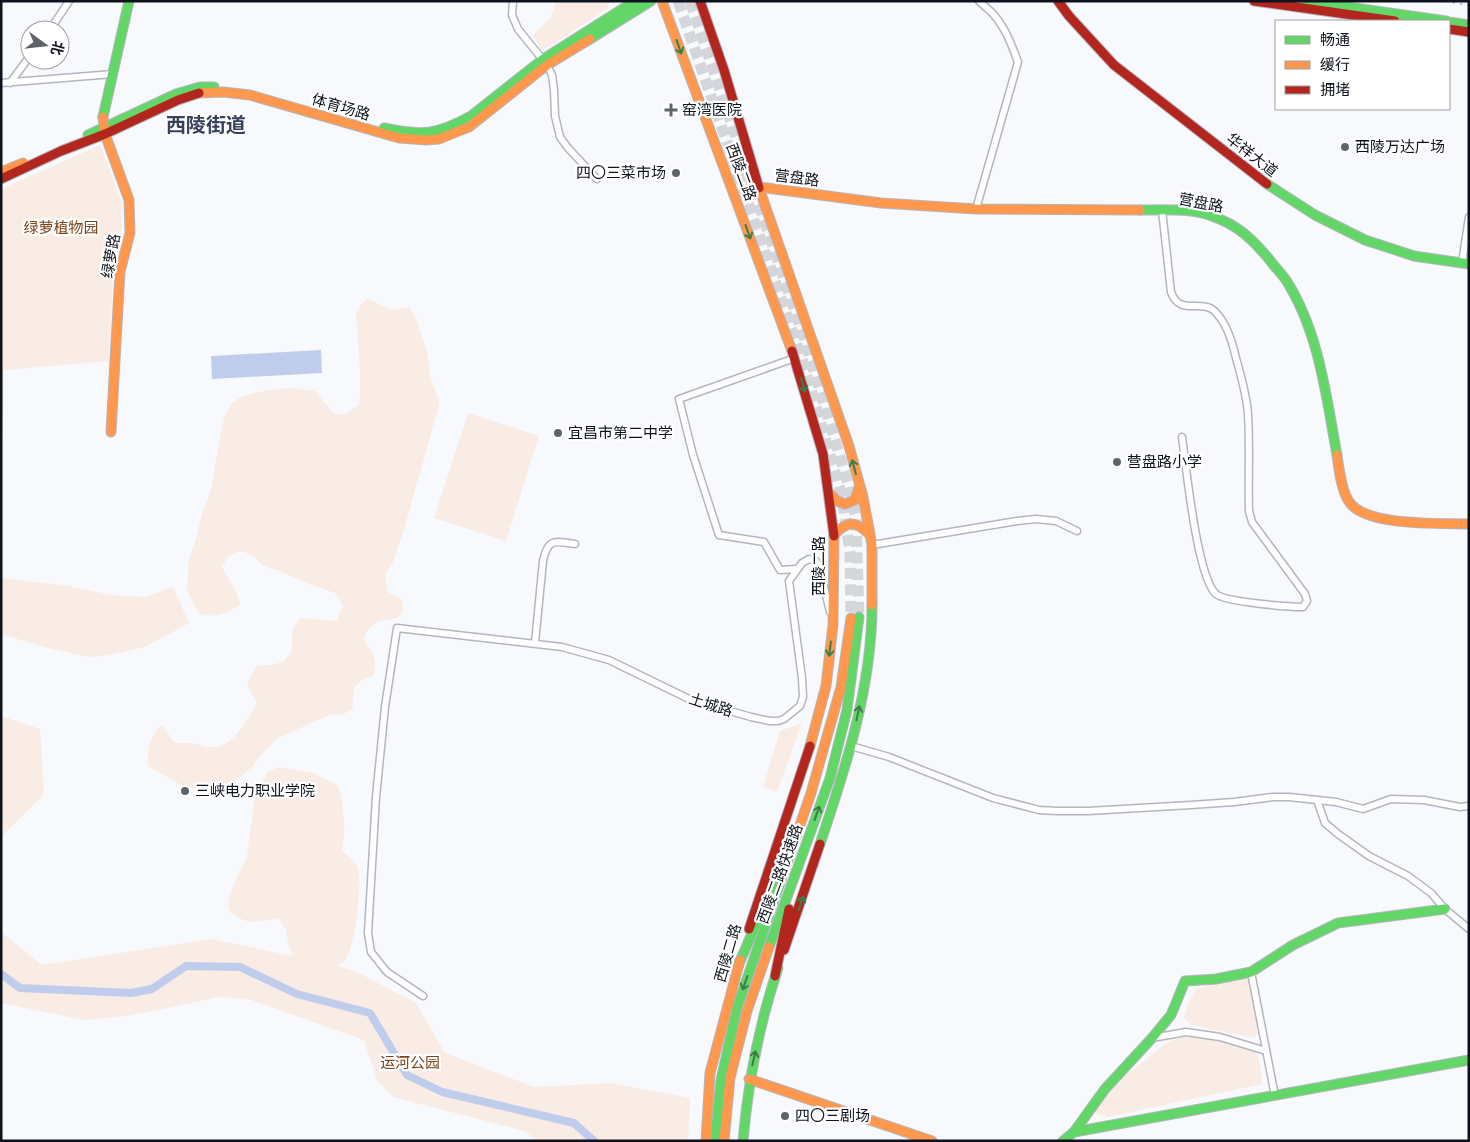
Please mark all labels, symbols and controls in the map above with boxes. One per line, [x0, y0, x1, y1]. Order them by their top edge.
north arrow [20, 20, 70, 70]
legend [1275, 20, 1450, 110]
text: 畅通 [1320, 31, 1350, 49]
text: 北 [47, 39, 67, 57]
one-way arrow [675, 39, 684, 54]
text: 缓行 [1320, 56, 1350, 74]
text: 拥堵 [1320, 81, 1350, 99]
street label: 体育场路 [310, 90, 372, 124]
place label: 窑湾医院 [682, 101, 742, 119]
marker: 窑湾医院 [664, 103, 678, 117]
district label: 西陵街道 [166, 113, 246, 137]
street label: 华祥大道 [1223, 129, 1281, 181]
place label: 西陵万达广场 [1355, 138, 1445, 156]
street label: 西陵二路 [722, 141, 760, 203]
marker: 西陵万达广场 [1339, 141, 1351, 153]
place label: 四〇三菜市场 [576, 164, 666, 182]
street label: 营盘路 [774, 166, 820, 190]
marker: 四〇三菜市场 [670, 167, 682, 179]
street label: 营盘路 [1177, 190, 1225, 216]
park label: 绿萝植物园 [23, 219, 99, 237]
one-way arrow [744, 224, 753, 239]
street label: 绿萝路 [98, 232, 124, 280]
one-way arrow [798, 376, 808, 392]
place label: 宜昌市第二中学 [568, 424, 673, 442]
marker: 宜昌市第二中学 [552, 427, 564, 439]
place label: 营盘路小学 [1127, 453, 1202, 471]
marker: 营盘路小学 [1111, 456, 1123, 468]
one-way arrow [849, 459, 859, 475]
street label: 西陵二路 [810, 536, 828, 596]
one-way arrow [825, 640, 835, 656]
street label: 土城路 [687, 689, 735, 721]
one-way arrow [853, 706, 863, 722]
place label: 三峡电力职业学院 [195, 782, 315, 800]
marker: 三峡电力职业学院 [179, 785, 191, 797]
one-way arrow [813, 806, 822, 821]
street label: 西陵二路快速路 [754, 822, 806, 926]
one-way arrow [797, 895, 806, 911]
street label: 西陵二路 [711, 922, 745, 984]
one-way arrow [740, 975, 750, 991]
one-way arrow [750, 1050, 759, 1066]
park label: 运河公园 [380, 1054, 440, 1072]
place label: 四〇三剧场 [795, 1107, 870, 1125]
marker: 四〇三剧场 [779, 1110, 791, 1122]

